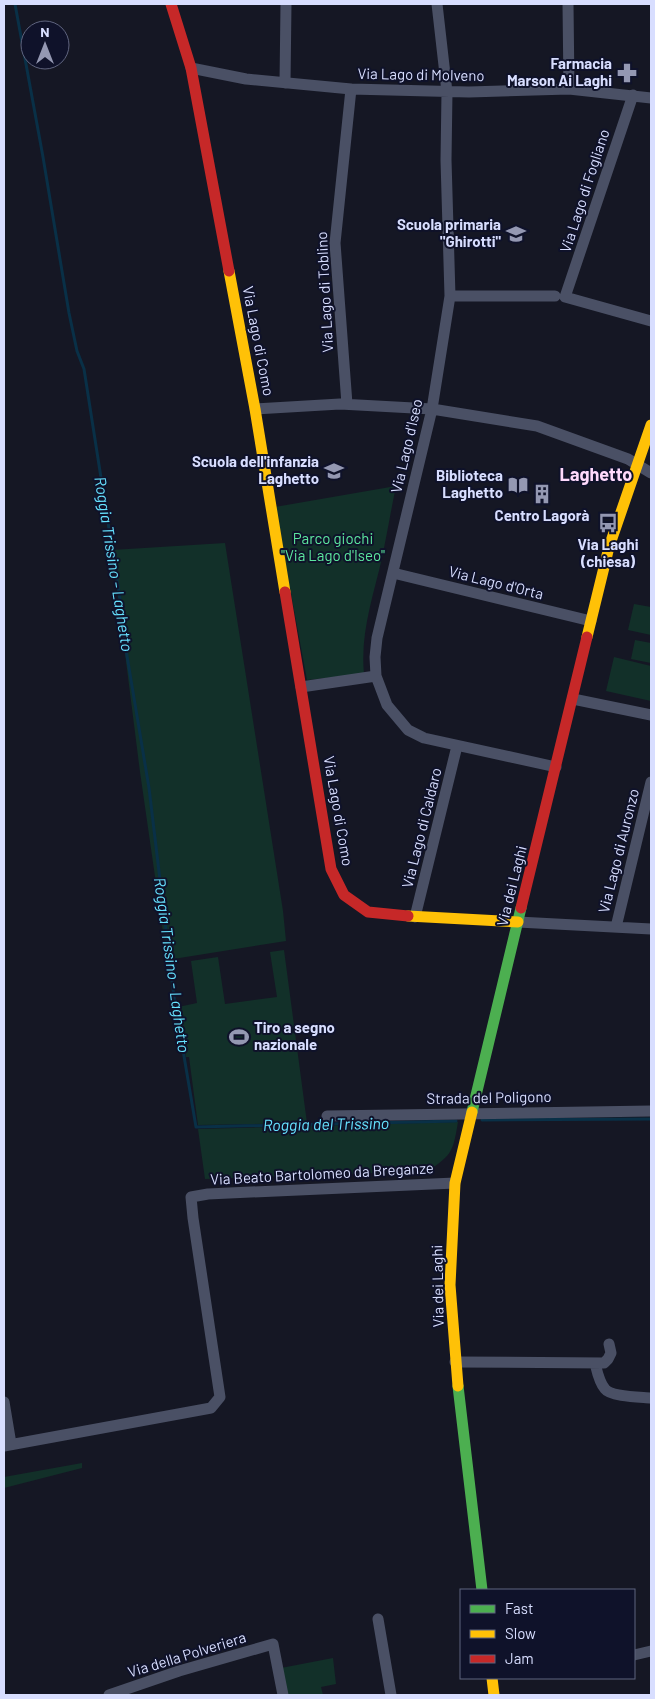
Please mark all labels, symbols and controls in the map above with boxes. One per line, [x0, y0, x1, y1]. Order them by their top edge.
north arrow [20, 20, 70, 70]
text: N [40, 23, 50, 40]
place label: Farmacia Marson Ai Laghi [507, 54, 612, 89]
pharmacy icon: Farmacia Marson Ai Laghi [616, 62, 638, 84]
street label: Via Lago di Molveno [357, 64, 485, 84]
street label: Via Lago di Fogliano [556, 127, 613, 255]
place label: Scuola primaria "Ghirotti" [397, 215, 502, 250]
school or university icon: Scuola primaria "Ghirotti" [505, 223, 527, 245]
street label: Via Lago di Toblino [312, 231, 336, 353]
street label: Via Lago di Como [240, 284, 278, 397]
street label: Via Lago d'Iseo [386, 397, 426, 495]
place label: Scuola dell'infanzia Laghetto [192, 452, 319, 487]
school or university icon: Scuola dell'infanzia Laghetto [323, 460, 345, 482]
district label: Laghetto [560, 463, 632, 485]
place label: Biblioteca Laghetto [436, 466, 503, 501]
library icon: Biblioteca Laghetto [507, 474, 529, 496]
water label: Roggia Trissino - Laghetto [91, 475, 138, 653]
building icon: Centro Lagorà [531, 483, 553, 505]
place label: Centro Lagorà [495, 506, 590, 524]
bus stop icon: Via Laghi (chiesa) [597, 512, 619, 534]
park label: Parco giochi "Via Lago d'Iseo" [281, 529, 385, 564]
place label: Via Laghi (chiesa) [578, 535, 639, 570]
street label: Via Lago d'Orta [447, 562, 545, 602]
street label: Via Lago di Como [320, 754, 358, 867]
street label: Via Lago di Caldaro [397, 766, 445, 890]
street label: Via Lago di Auronzo [594, 787, 642, 915]
street label: Via dei Laghi [492, 844, 530, 928]
water label: Roggia Trissino - Laghetto [151, 876, 194, 1054]
place label: Tiro a segno nazionale [254, 1018, 335, 1053]
sports icon: Tiro a segno nazionale [228, 1026, 250, 1048]
street label: Strada del Poligono [426, 1087, 552, 1107]
water label: Roggia del Trissino [263, 1113, 389, 1134]
street label: Via Beato Bartolomeo da Breganze [210, 1158, 434, 1188]
street label: Via dei Laghi [427, 1245, 447, 1327]
legend [460, 1589, 635, 1679]
text: Fast [505, 1599, 533, 1617]
text: Slow [505, 1624, 536, 1642]
street label: Via della Polveriera [125, 1628, 248, 1681]
text: Jam [505, 1649, 534, 1667]

